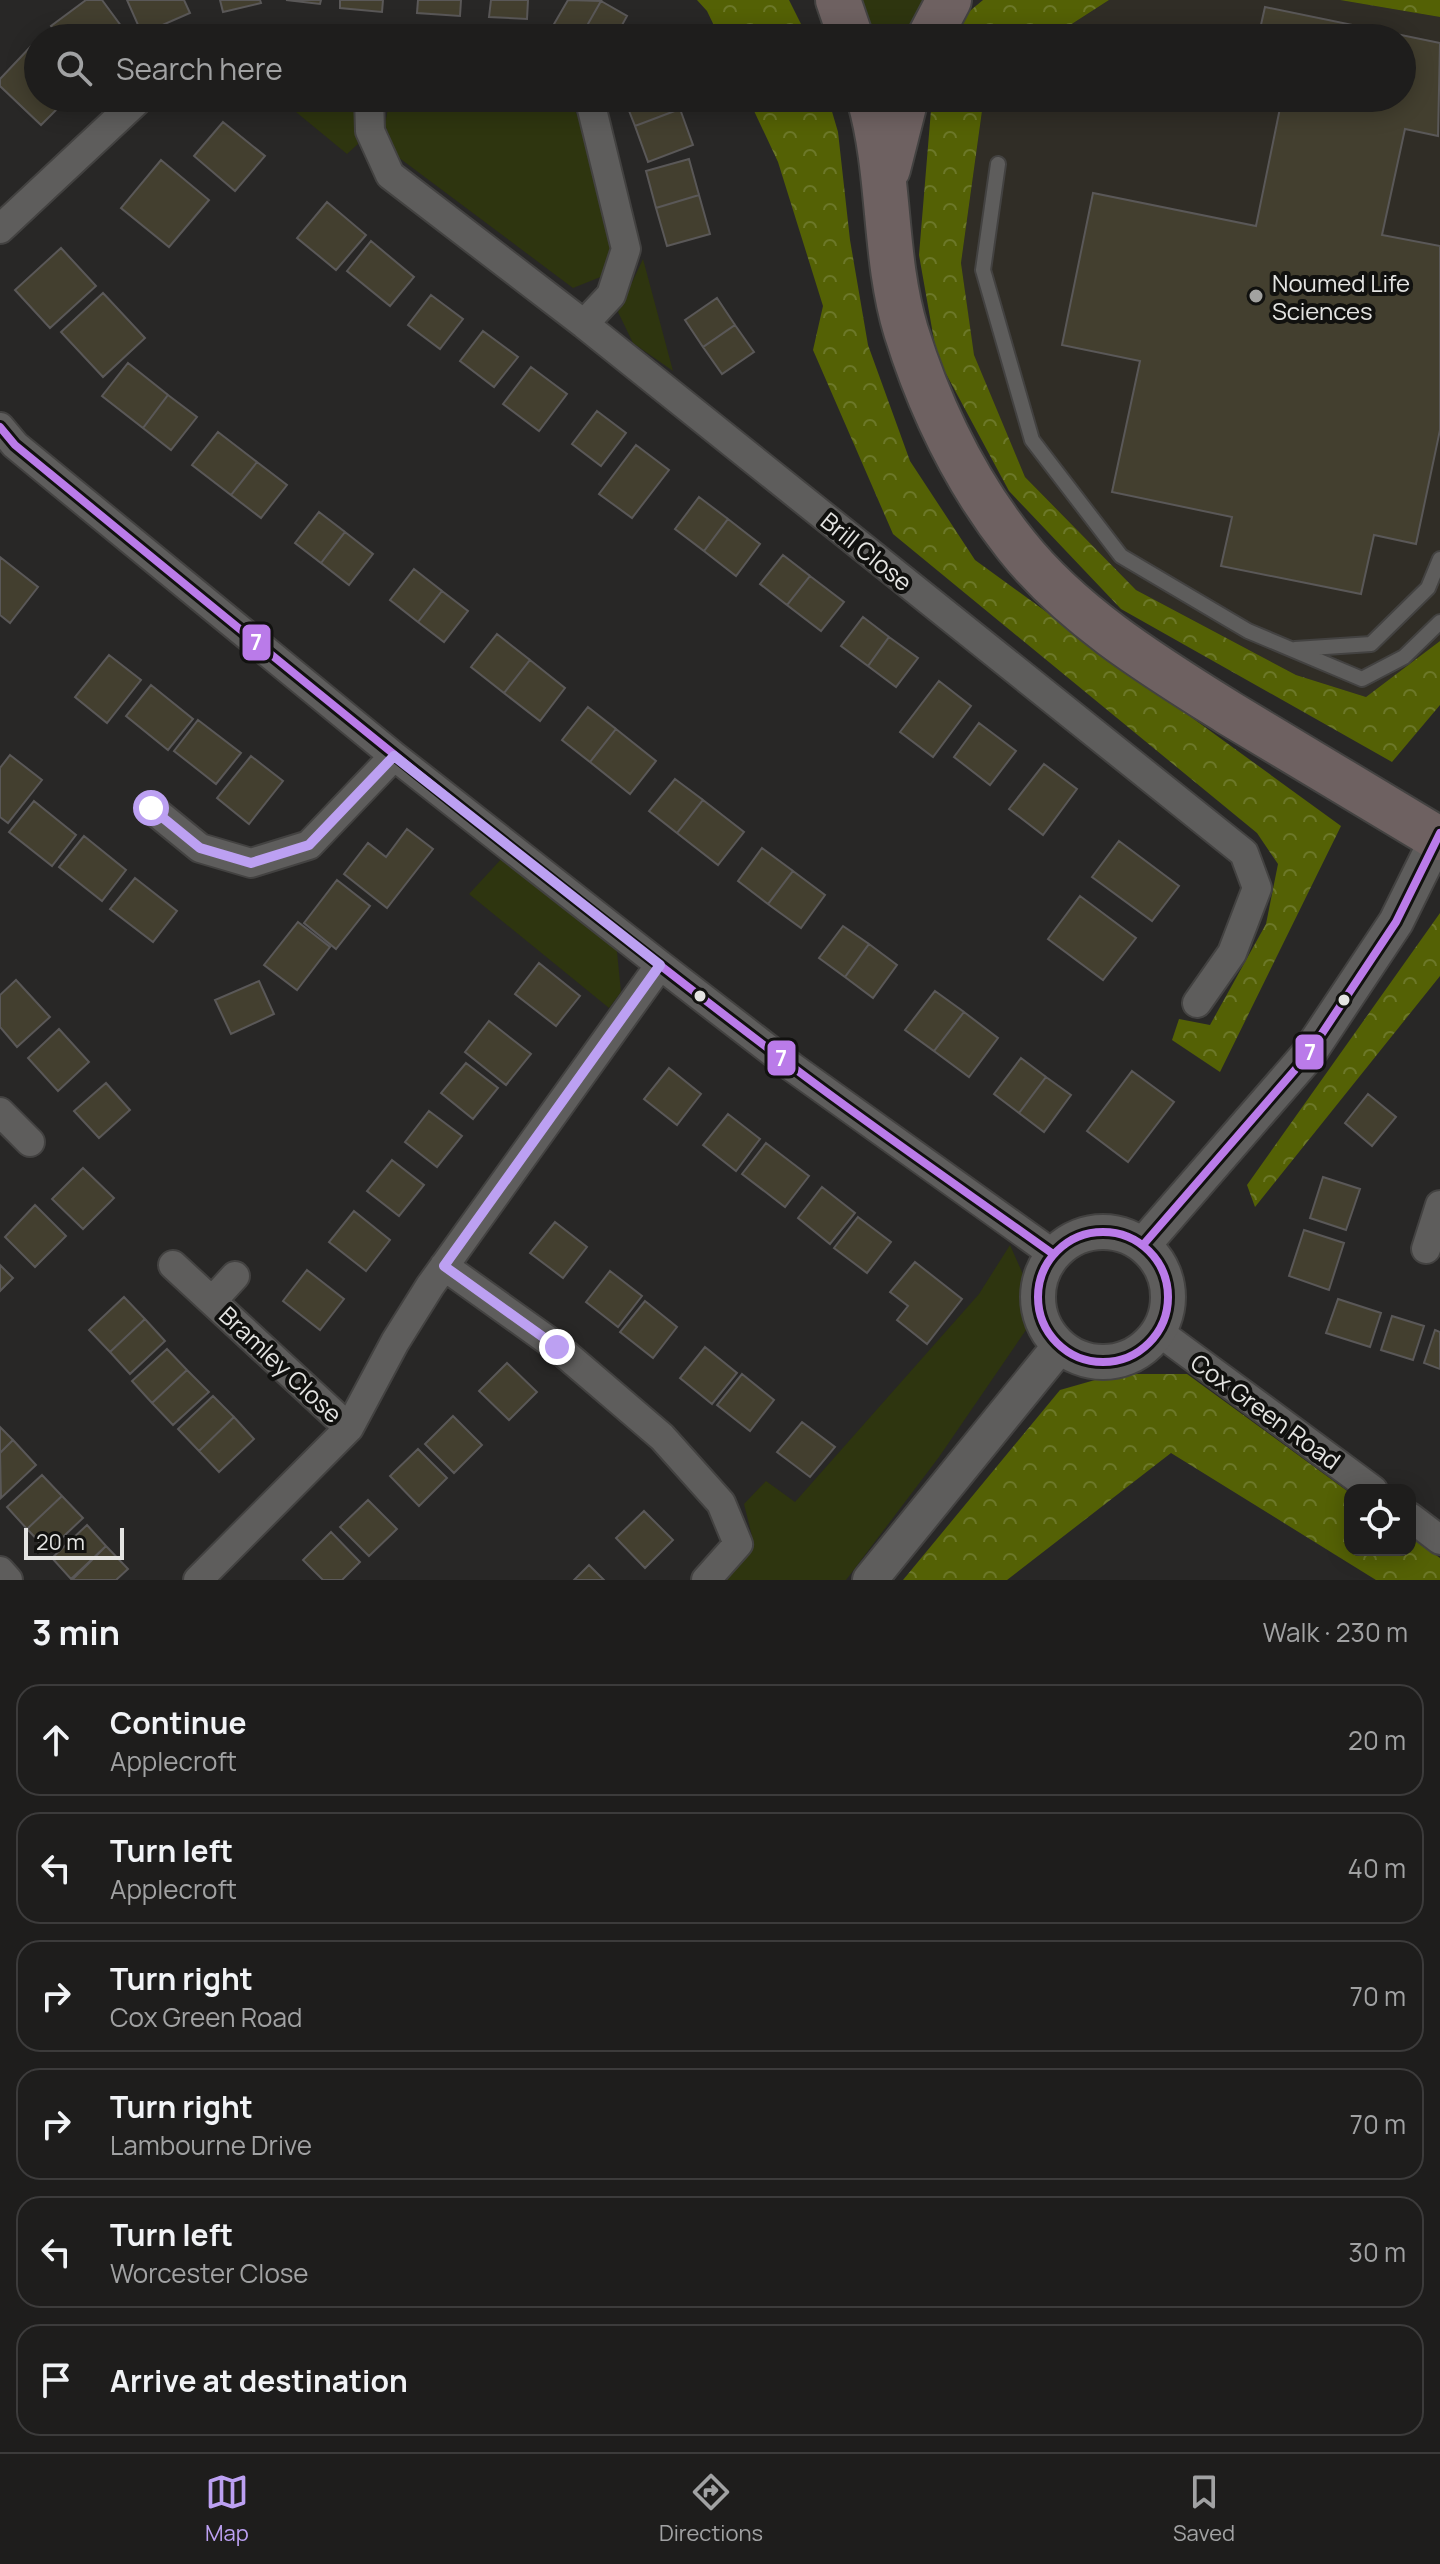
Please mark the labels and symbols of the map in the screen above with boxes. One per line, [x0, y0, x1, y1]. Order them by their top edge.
place label: Noumed Life Sciences [1272, 266, 1410, 327]
marker: Noumed Life Sciences [1247, 287, 1265, 305]
street label: Brill Close [814, 504, 920, 598]
line badge: 7 [241, 623, 272, 662]
text: 7 [250, 627, 262, 657]
route start [133, 790, 169, 826]
unlabelled marker [692, 988, 708, 1004]
unlabelled marker [1336, 992, 1352, 1008]
line badge: 7 [1294, 1033, 1325, 1071]
text: 7 [1304, 1037, 1316, 1067]
line badge: 7 [766, 1039, 797, 1077]
text: 7 [775, 1043, 787, 1073]
street label: Bramley Close [212, 1298, 350, 1430]
route end [539, 1329, 575, 1365]
street label: Cox Green Road [1184, 1345, 1348, 1477]
scale bar [24, 1524, 124, 1560]

